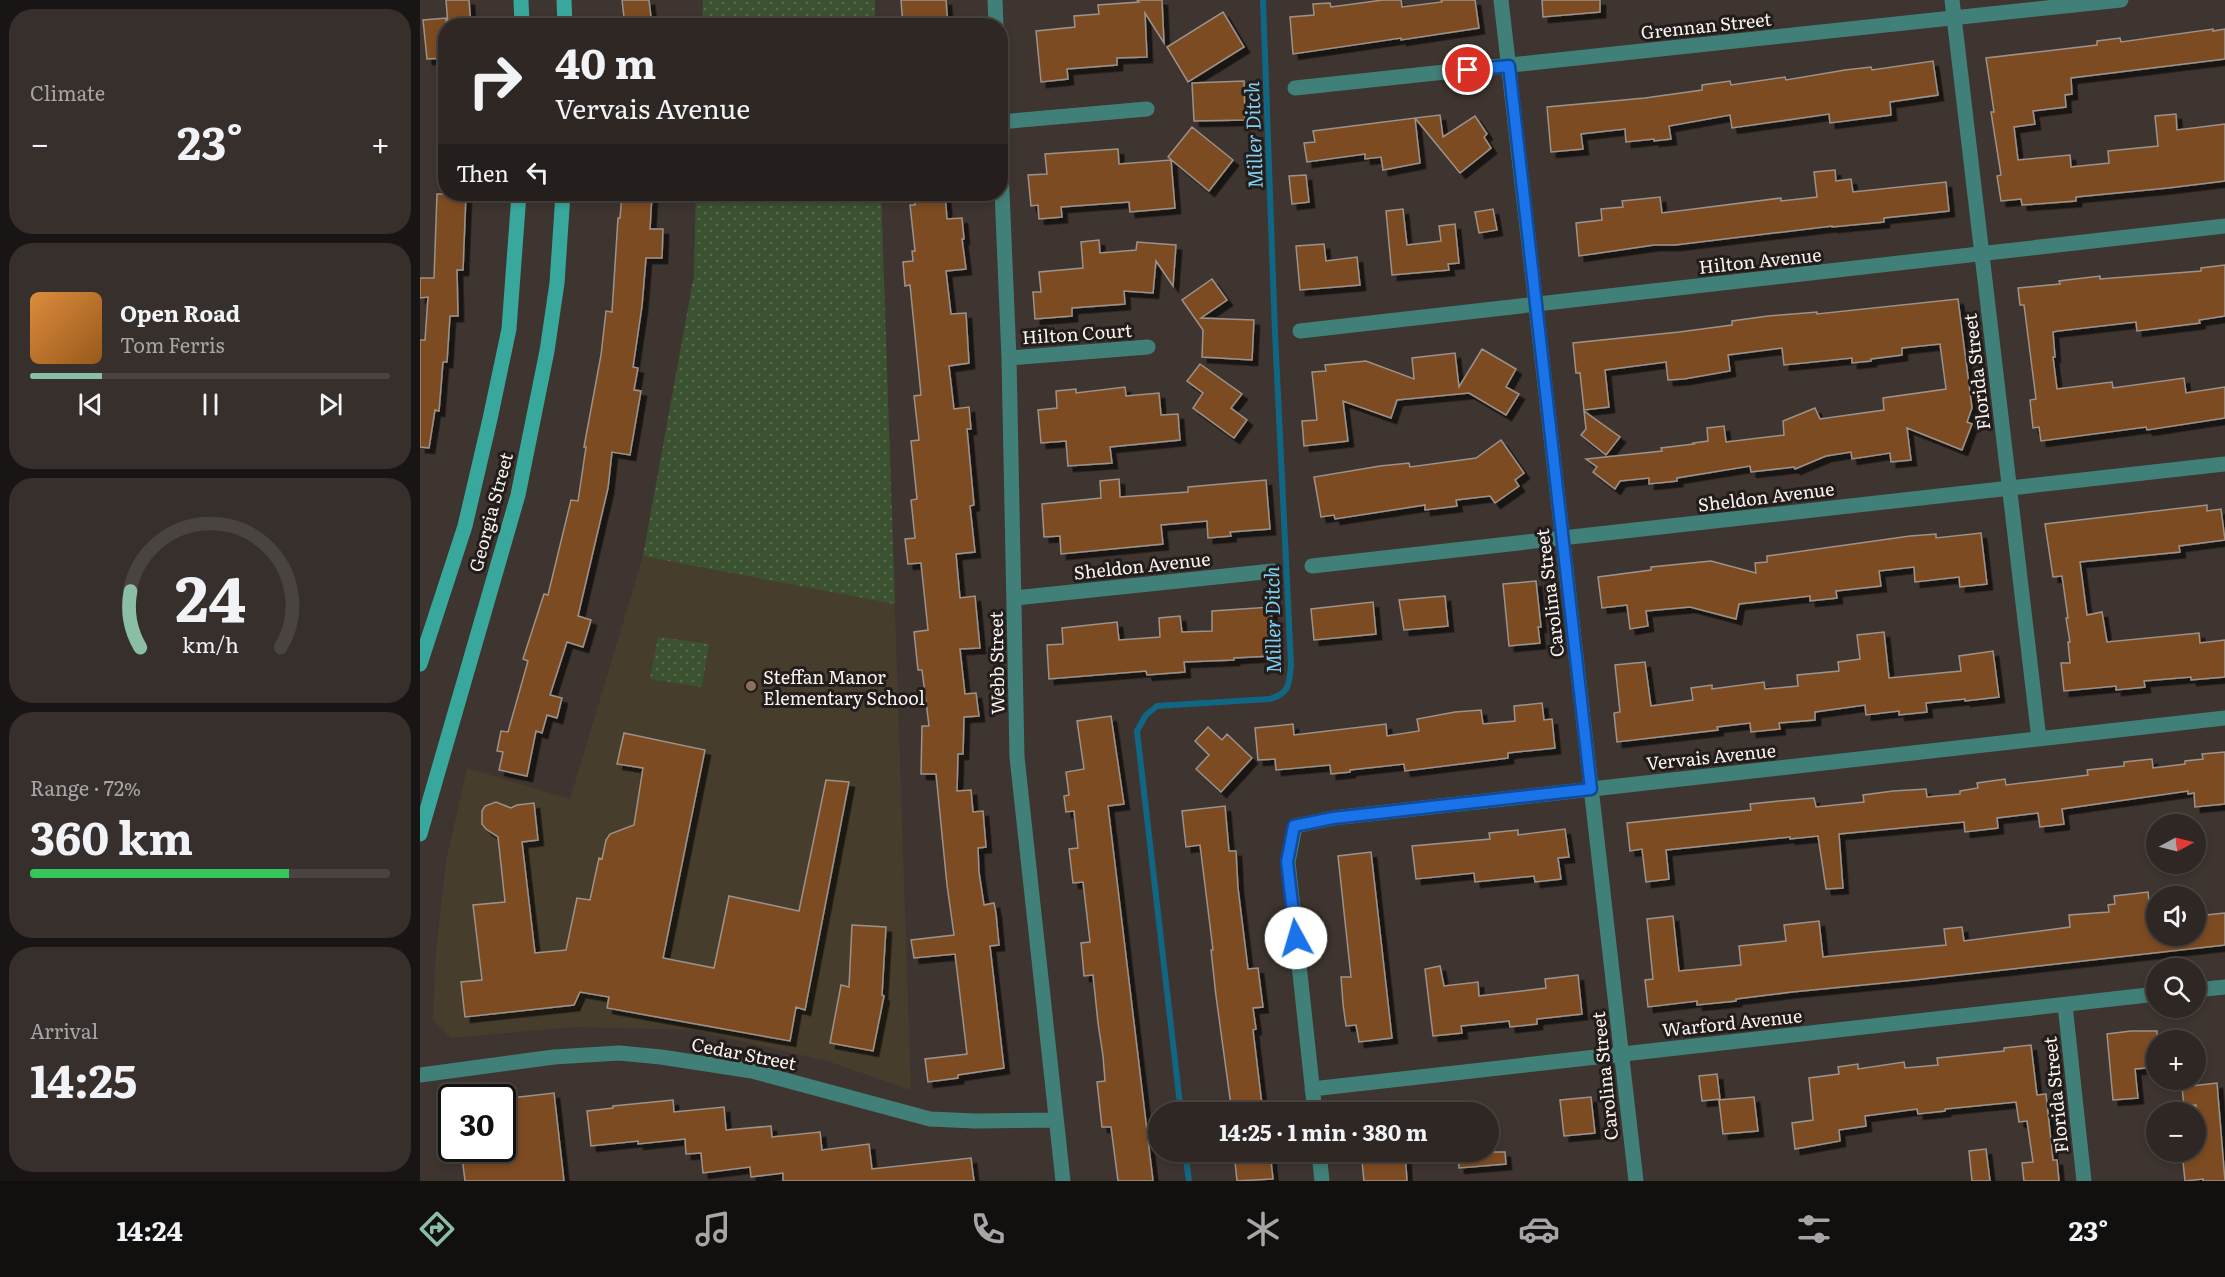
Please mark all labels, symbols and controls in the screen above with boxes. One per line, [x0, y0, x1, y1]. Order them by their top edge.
street label: Grennan Street [1639, 5, 1773, 45]
text: 40 m [555, 30, 656, 92]
icon: right [456, 42, 534, 120]
pin [1442, 44, 1493, 95]
icon: arrive [1451, 53, 1484, 86]
text: Climate [30, 77, 105, 107]
water label: Miller Ditch [1235, 81, 1269, 189]
text: Vervais Avenue [555, 87, 750, 127]
text: 23° [177, 107, 243, 174]
text: − [30, 117, 49, 166]
text: + [371, 117, 390, 166]
text: Then [456, 156, 509, 189]
icon: left [521, 156, 554, 189]
street label: Hilton Avenue [1697, 240, 1823, 280]
text: Open Road [120, 296, 240, 329]
street label: Florida Street [1955, 311, 1997, 432]
street label: Hilton Court [1021, 316, 1134, 350]
text: Tom Ferris [120, 329, 225, 359]
icon: previous [74, 388, 107, 421]
icon: pause [194, 388, 227, 421]
icon: next [314, 388, 347, 421]
street label: Georgia Street [461, 449, 519, 575]
street label: Sheldon Avenue [1696, 474, 1836, 518]
street label: Carolina Street [1528, 526, 1570, 659]
street label: Sheldon Avenue [1072, 544, 1212, 586]
text: 24 [174, 549, 246, 641]
water label: Miller Ditch [1255, 566, 1287, 674]
street label: Webb Street [982, 610, 1010, 715]
text: km/h [181, 628, 239, 660]
place label: Steffan Manor Elementary School [763, 663, 925, 711]
marker: Steffan Manor Elementary School [744, 679, 758, 693]
street label: Vervais Avenue [1645, 736, 1777, 776]
text: Range · 72% [30, 772, 141, 802]
text: 360 km [30, 802, 193, 869]
north arrow [2146, 814, 2206, 874]
map controls [2146, 814, 2206, 1162]
button: sound [2146, 886, 2206, 946]
position arrow [1264, 906, 1328, 970]
button: search [2146, 958, 2206, 1018]
street label: Warford Avenue [1661, 1001, 1803, 1043]
street label: Carolina Street [1584, 1010, 1624, 1142]
text: Arrival [30, 1015, 98, 1045]
street label: Cedar Street [689, 1030, 799, 1077]
button: + [2146, 1030, 2206, 1090]
street label: Florida Street [2035, 1035, 2075, 1155]
text: 14:25 [30, 1045, 137, 1112]
speed limit sign: 30 [438, 1084, 516, 1162]
button: − [2146, 1102, 2206, 1162]
text: 14:25 · 1 min · 380 m [1219, 1115, 1428, 1148]
icon: directions [416, 1208, 458, 1250]
icon: music [692, 1208, 734, 1250]
icon: phone [967, 1208, 1009, 1250]
icon: climate [1242, 1208, 1284, 1250]
icon: car [1518, 1208, 1560, 1250]
icon: filters [1793, 1208, 1835, 1250]
text: 14:24 [117, 1209, 183, 1249]
text: 23° [2069, 1209, 2108, 1249]

